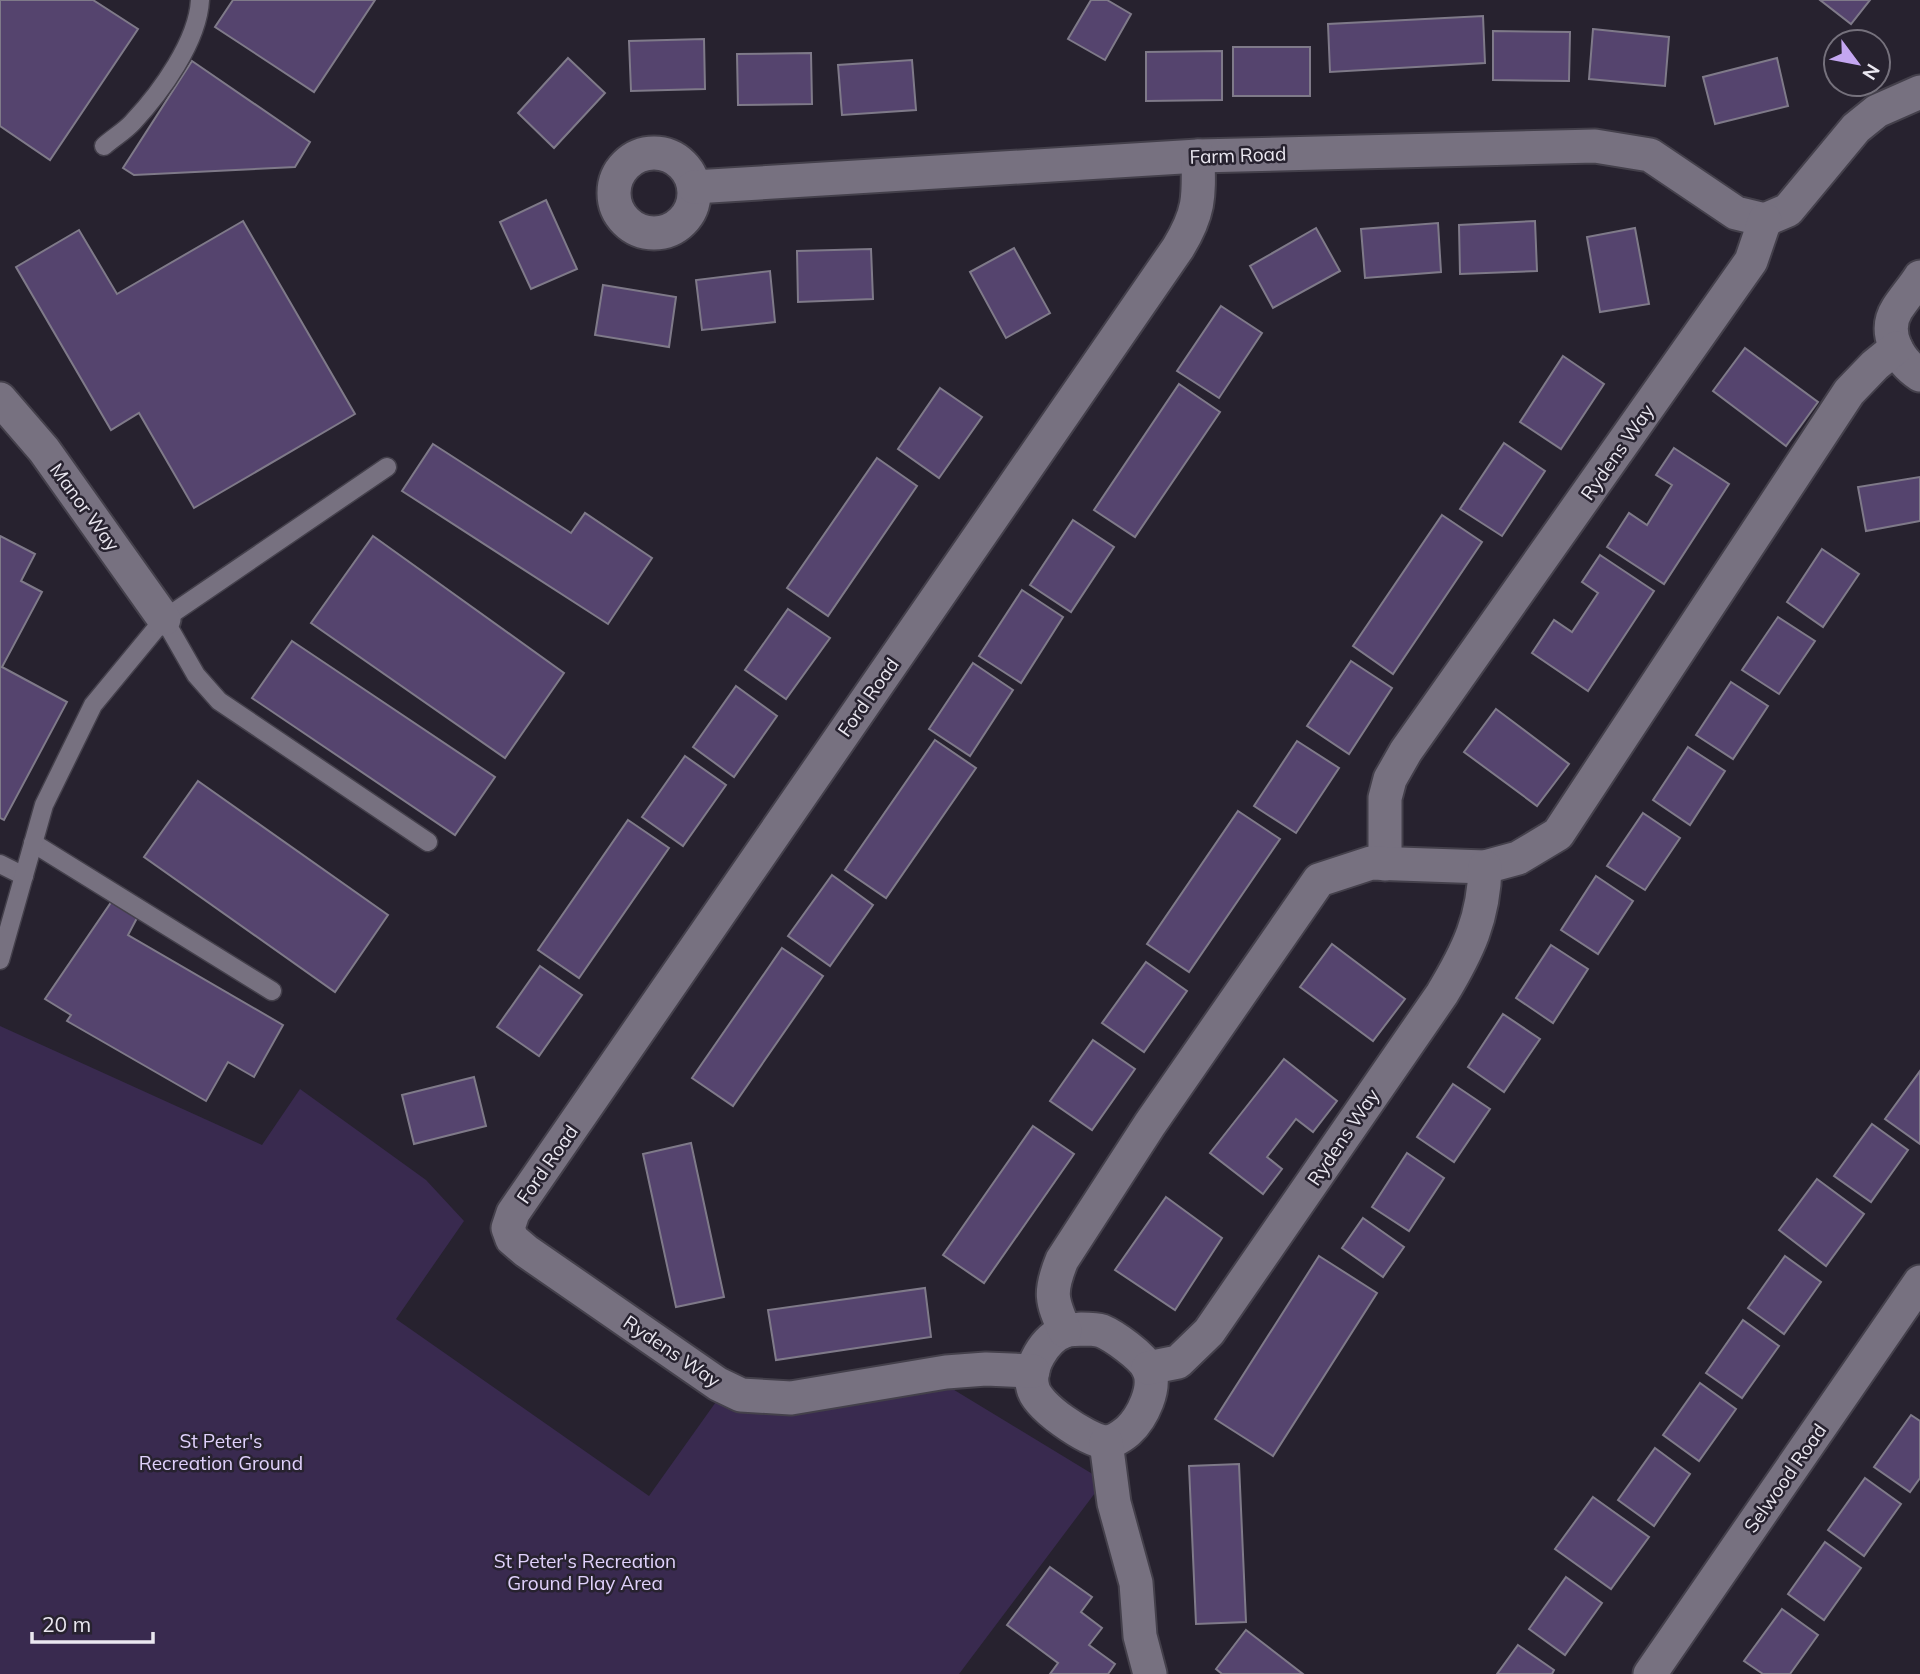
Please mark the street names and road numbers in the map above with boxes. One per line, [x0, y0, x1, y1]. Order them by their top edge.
street label: Farm Road [1189, 141, 1287, 169]
street label: Rydens Way [1575, 399, 1659, 505]
street label: Manor Way [45, 458, 125, 556]
street label: Ford Road [832, 653, 904, 741]
street label: Rydens Way [1302, 1084, 1384, 1190]
street label: Ford Road [511, 1120, 583, 1208]
street label: Rydens Way [619, 1310, 725, 1392]
street label: Selwood Road [1739, 1419, 1831, 1537]

